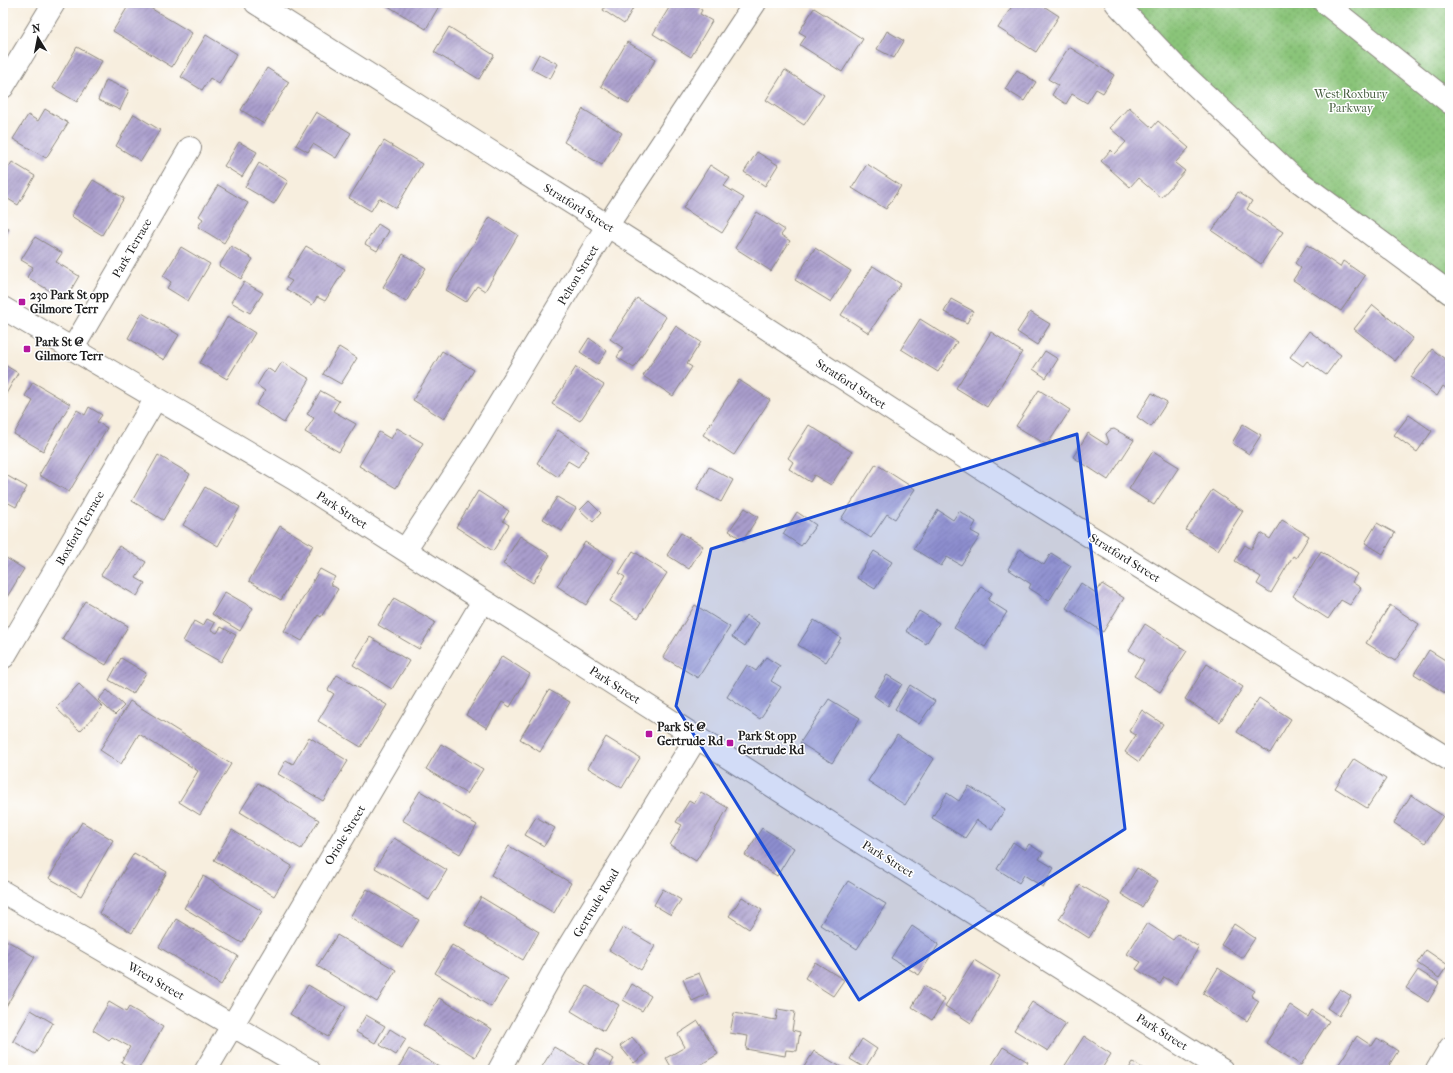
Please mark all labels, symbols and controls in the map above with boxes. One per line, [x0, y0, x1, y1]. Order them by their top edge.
north arrow [18, 18, 58, 58]
text: N [31, 21, 42, 36]
park label: West Roxbury Parkway [1313, 87, 1388, 115]
street label: Stratford Street [541, 181, 618, 236]
street label: Park Terrace [109, 216, 155, 280]
street label: Pelton Street [555, 242, 602, 308]
place label: 230 Park St opp Gilmore Terr [30, 288, 109, 316]
marker: 230 Park St opp Gilmore Terr [17, 297, 27, 307]
place label: Park St @ Gilmore Terr [35, 335, 104, 363]
marker: Park St @ Gilmore Terr [22, 344, 32, 354]
street label: Stratford Street [813, 356, 889, 412]
street label: Boxford Terrace [53, 488, 107, 568]
street label: Park Street [314, 488, 371, 532]
street label: Stratford Street [1087, 531, 1164, 586]
street label: Park Street [587, 663, 644, 707]
place label: Park St @ Gertrude Rd [657, 720, 723, 748]
marker: Park St @ Gertrude Rd [644, 729, 654, 739]
place label: Park St opp Gertrude Rd [738, 729, 804, 757]
marker: Park St opp Gertrude Rd [725, 738, 735, 748]
street label: Oriole Street [322, 802, 369, 868]
street label: Park Street [860, 838, 917, 881]
street label: Gertrude Road [570, 866, 622, 940]
street label: Wren Street [124, 959, 187, 1003]
street label: Park Street [1134, 1011, 1191, 1054]

